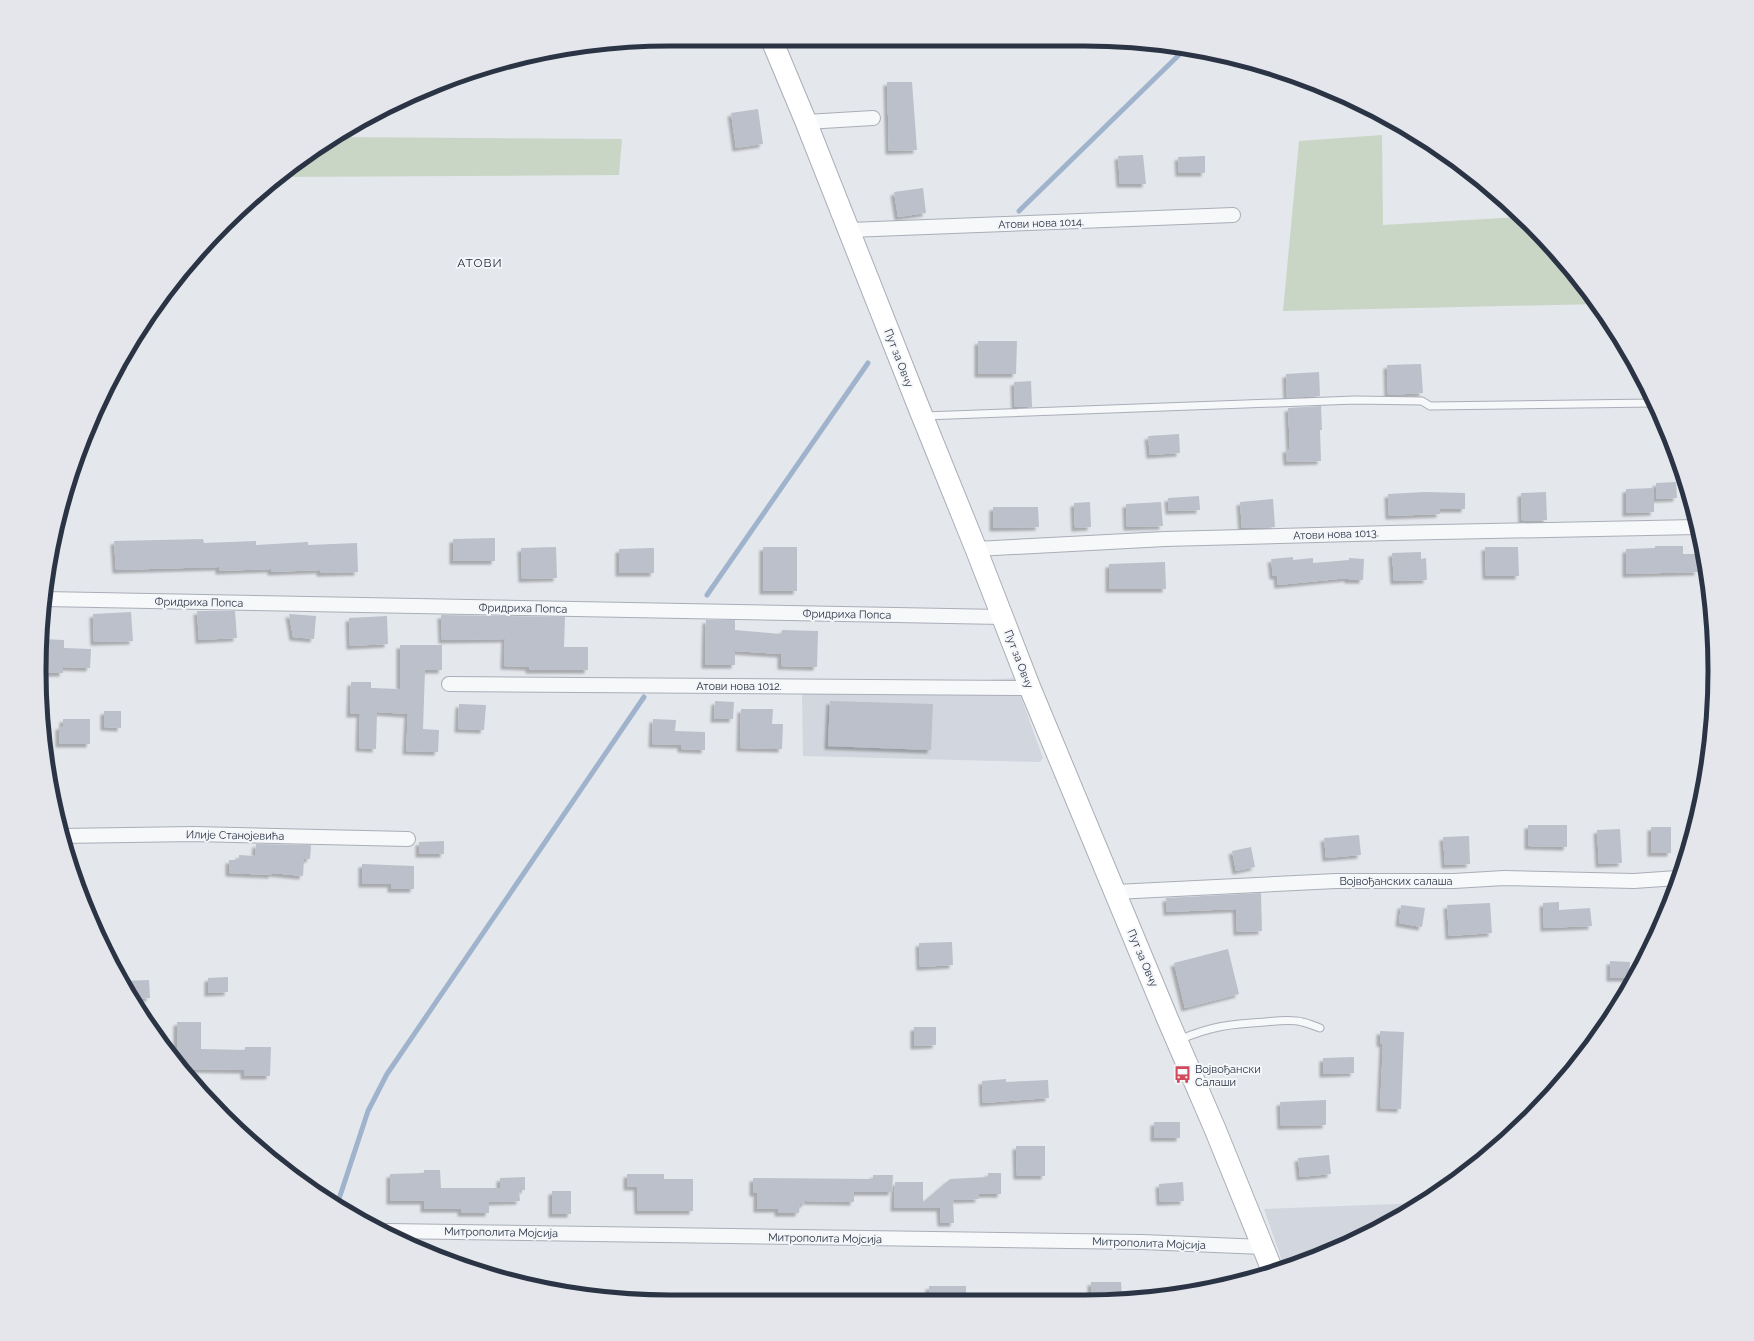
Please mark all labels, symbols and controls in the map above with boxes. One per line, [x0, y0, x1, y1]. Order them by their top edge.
street label: Атови нова 1014. [998, 216, 1084, 231]
district label: АТОВИ [457, 256, 503, 270]
street label: Пут за Овчу [881, 327, 916, 389]
street label: Атови нова 1013. [1293, 527, 1379, 542]
street label: Фридриха Попса [154, 595, 244, 610]
street label: Фридриха Попса [478, 601, 568, 616]
street label: Фридриха Попса [802, 607, 892, 622]
street label: Пут за Овчу [1001, 628, 1036, 690]
street label: Атови нова 1012. [696, 680, 782, 693]
street label: Илије Станојевића [186, 828, 284, 843]
street label: Војвођанских салаша [1339, 875, 1453, 888]
street label: Пут за Овчу [1125, 927, 1161, 989]
place label: Војвођански Салаши [1195, 1063, 1261, 1089]
bus stop icon: Војвођански Салаши [1172, 1065, 1192, 1085]
street label: Митрополита Мојсија [444, 1225, 558, 1240]
street label: Митрополита Мојсија [768, 1231, 882, 1246]
street label: Митрополита Мојсија [1092, 1235, 1206, 1252]

